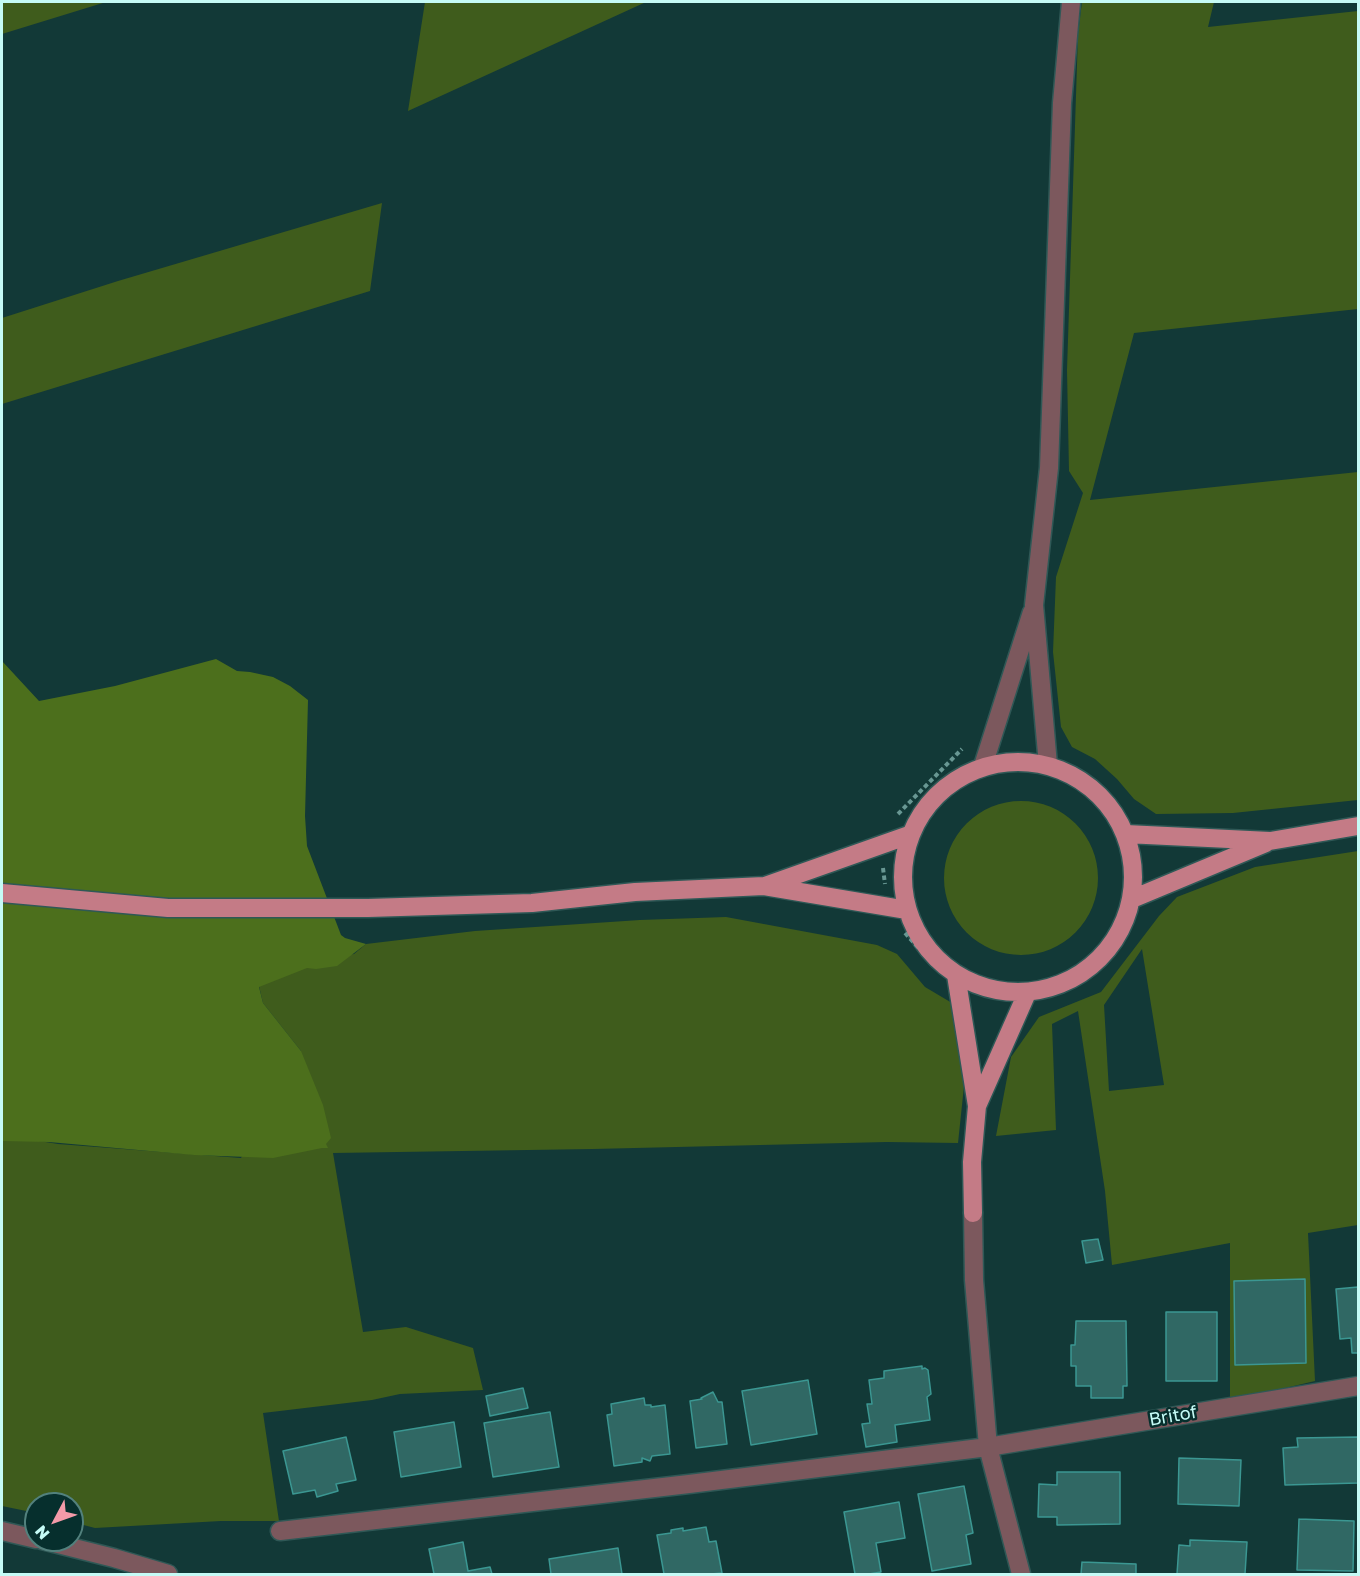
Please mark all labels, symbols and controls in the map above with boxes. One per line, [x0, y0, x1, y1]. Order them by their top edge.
street label: Britof [1147, 1401, 1199, 1431]
north arrow [24, 1492, 84, 1552]
text: N [30, 1521, 53, 1544]

